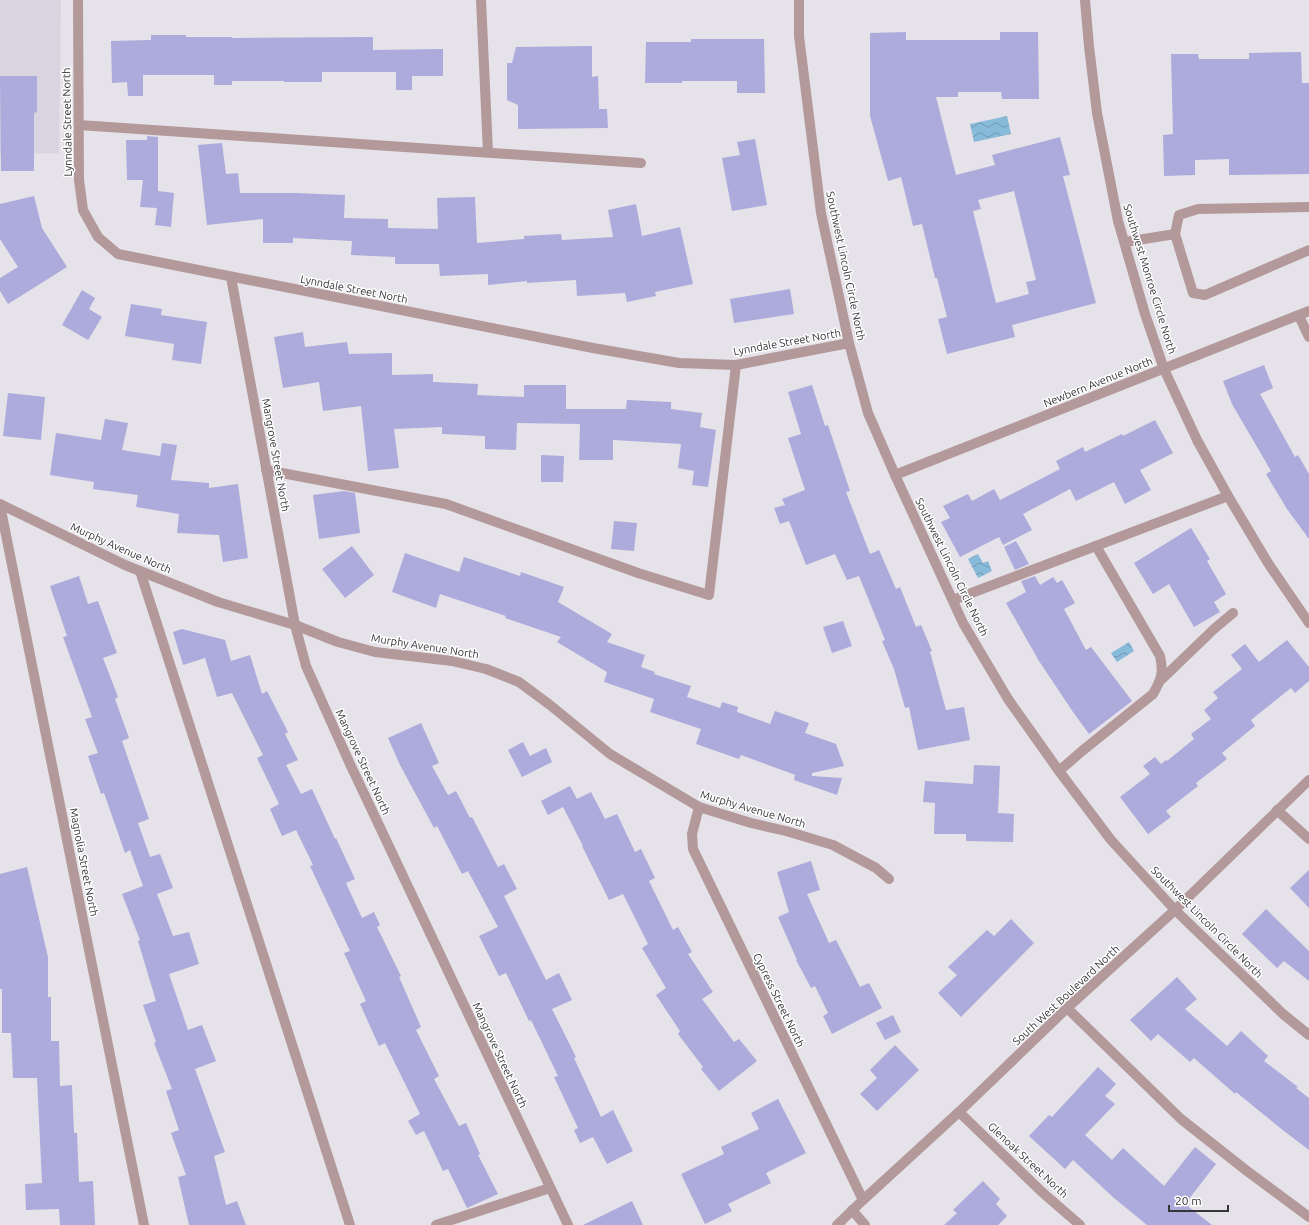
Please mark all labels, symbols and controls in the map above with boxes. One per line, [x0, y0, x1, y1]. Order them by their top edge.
street label: Lynndale Street North [60, 67, 74, 177]
street label: Southwest Lincoln Circle North [824, 190, 868, 342]
street label: Southwest Monroe Circle North [1121, 203, 1179, 355]
street label: Lynndale Street North [299, 273, 409, 305]
street label: Lynndale Street North [732, 327, 842, 357]
street label: Newbern Avenue North [1042, 355, 1154, 409]
street label: Mangrove Street North [260, 398, 292, 512]
street label: Southwest Lincoln Circle North [913, 496, 991, 638]
street label: Murphy Avenue North [69, 520, 173, 576]
street label: Murphy Avenue North [370, 632, 480, 660]
street label: Mangrove Street North [333, 708, 393, 816]
street label: Murphy Avenue North [699, 788, 807, 830]
street label: Magnolia Street North [68, 807, 100, 917]
street label: Southwest Lincoln Circle North [1149, 864, 1265, 980]
street label: South West Boulevard North [1010, 942, 1122, 1048]
street label: Cypress Street North [751, 951, 807, 1049]
street label: Mangrove Street North [470, 1001, 530, 1109]
street label: Glenoak Street North [986, 1120, 1070, 1200]
scale bar [1169, 1187, 1228, 1213]
text: 20 m [1175, 1194, 1202, 1207]

